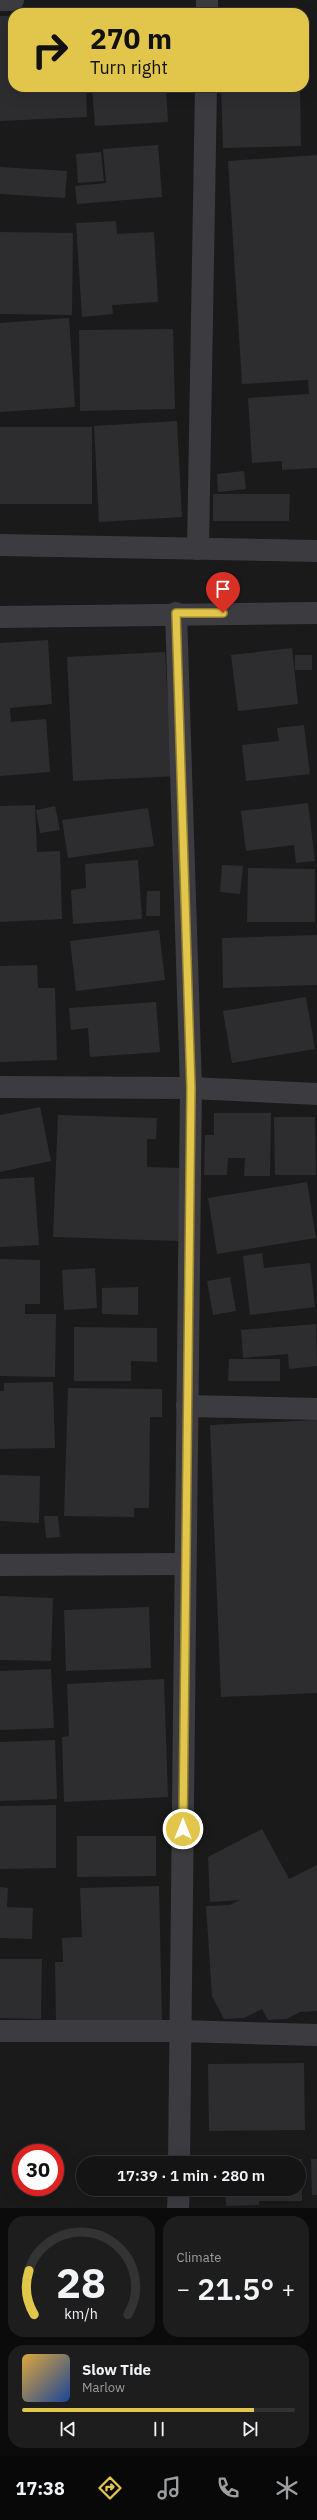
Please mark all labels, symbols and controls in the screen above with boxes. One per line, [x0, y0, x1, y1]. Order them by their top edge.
text: 270 m [90, 20, 172, 57]
icon: right [24, 24, 76, 76]
text: Turn right [90, 56, 168, 79]
pin [206, 572, 240, 613]
icon: arrive [212, 578, 234, 600]
position arrow [162, 1808, 204, 1850]
speed limit sign: 30 [12, 2144, 64, 2196]
text: 17:39 · 1 min · 280 m [117, 2166, 265, 2185]
text: Climate [177, 2249, 221, 2266]
text: 28 [56, 2254, 106, 2308]
text: 21.5° [197, 2269, 274, 2308]
text: − [177, 2274, 190, 2303]
text: + [282, 2274, 295, 2303]
text: km/h [64, 2303, 98, 2322]
text: Slow Tide [82, 2360, 151, 2379]
text: Marlow [82, 2379, 125, 2396]
icon: previous [57, 2418, 79, 2440]
icon: pause [148, 2418, 170, 2440]
icon: next [239, 2418, 261, 2440]
icon: directions [96, 2474, 124, 2502]
icon: music [155, 2474, 183, 2502]
icon: phone [214, 2474, 242, 2502]
icon: climate [273, 2474, 301, 2502]
text: 17:38 [16, 2477, 65, 2500]

